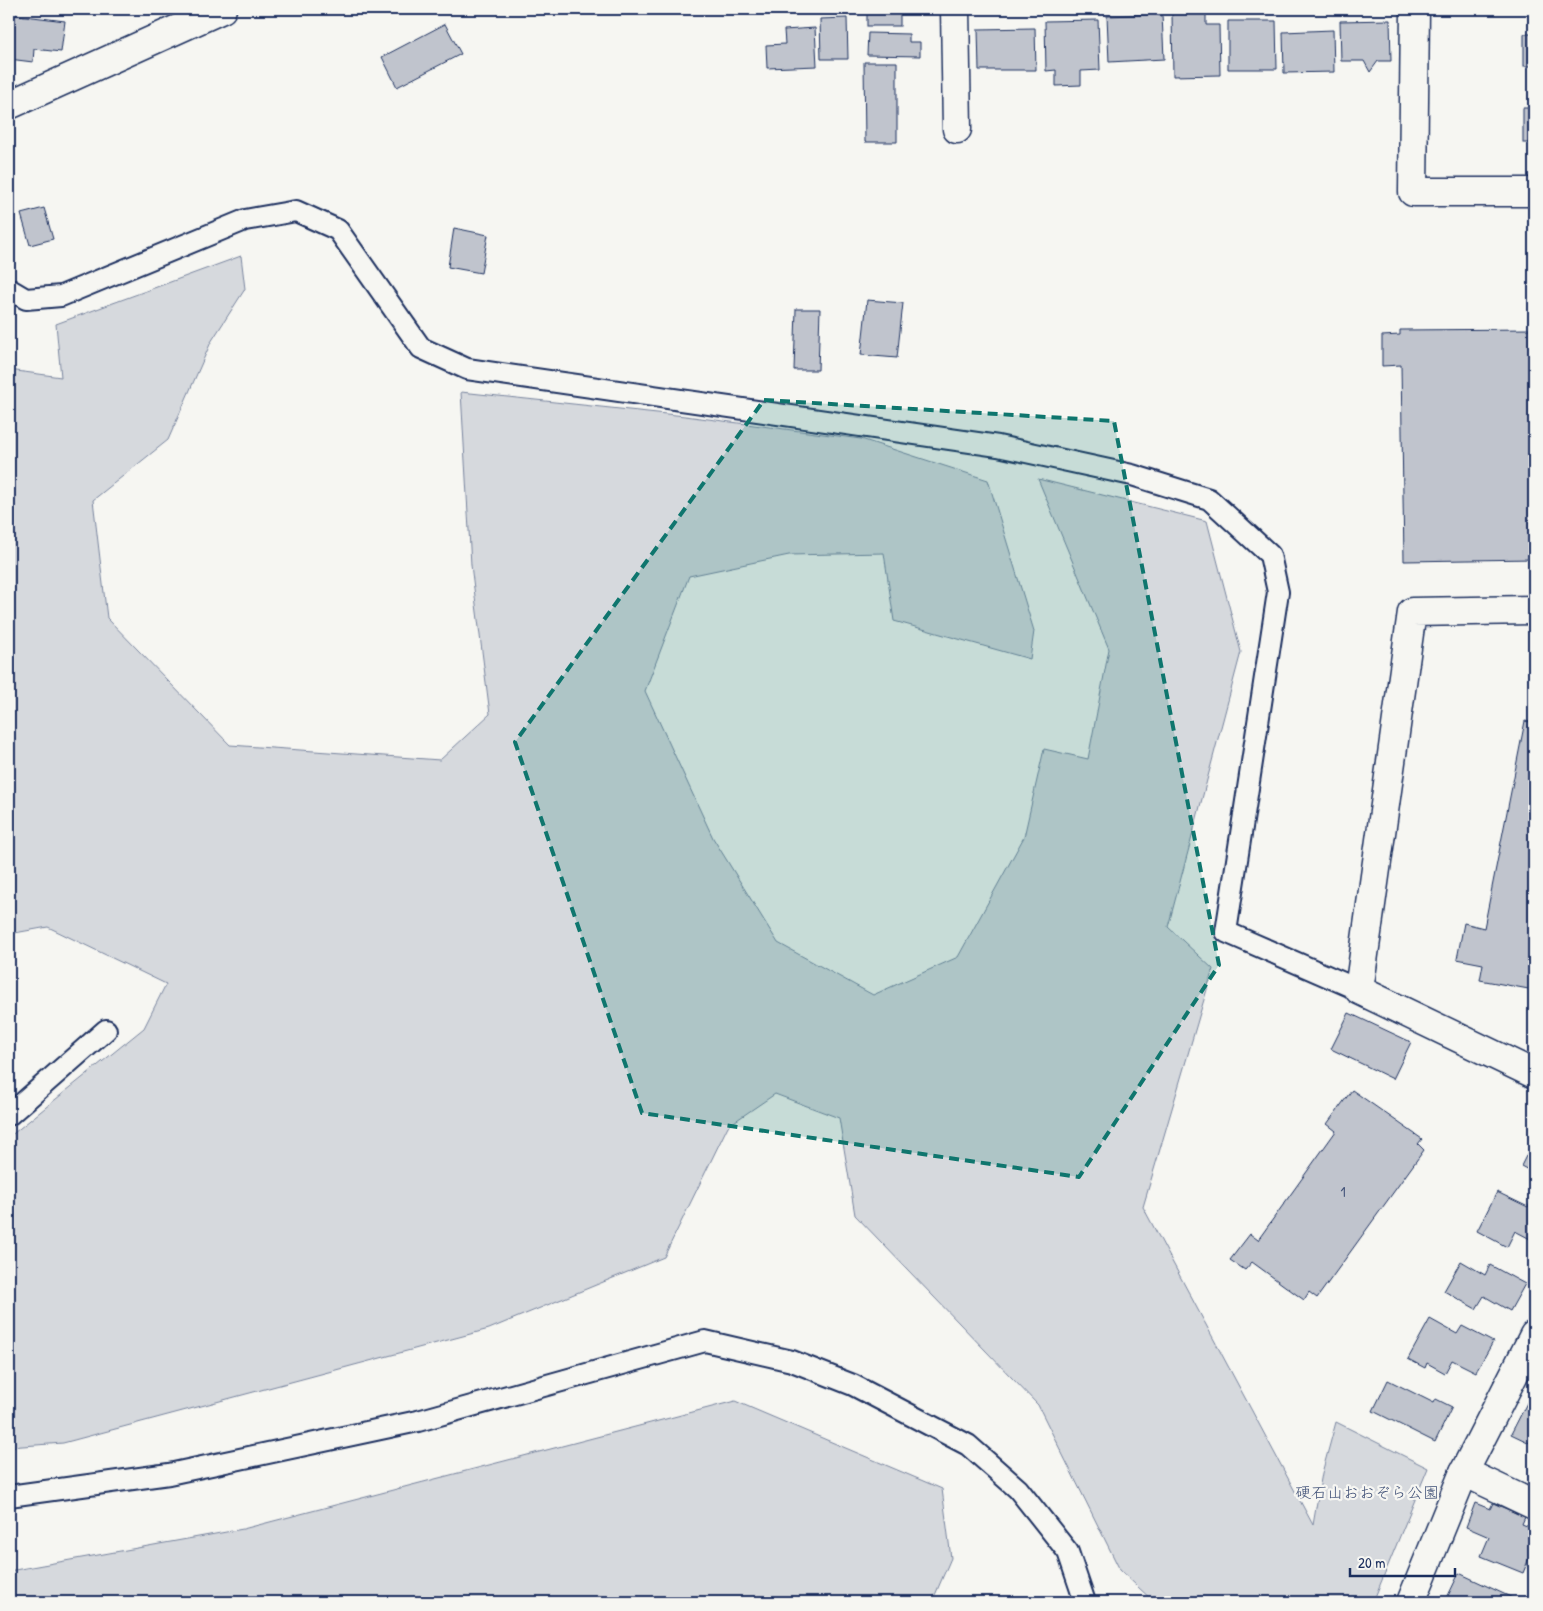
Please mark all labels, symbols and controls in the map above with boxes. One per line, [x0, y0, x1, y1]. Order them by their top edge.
house number: 1 [1340, 1182, 1346, 1201]
park label: 硬石山おおぞら公園 [1295, 1481, 1439, 1503]
scale bar [1350, 1546, 1456, 1578]
text: 20 m [1358, 1552, 1385, 1573]

